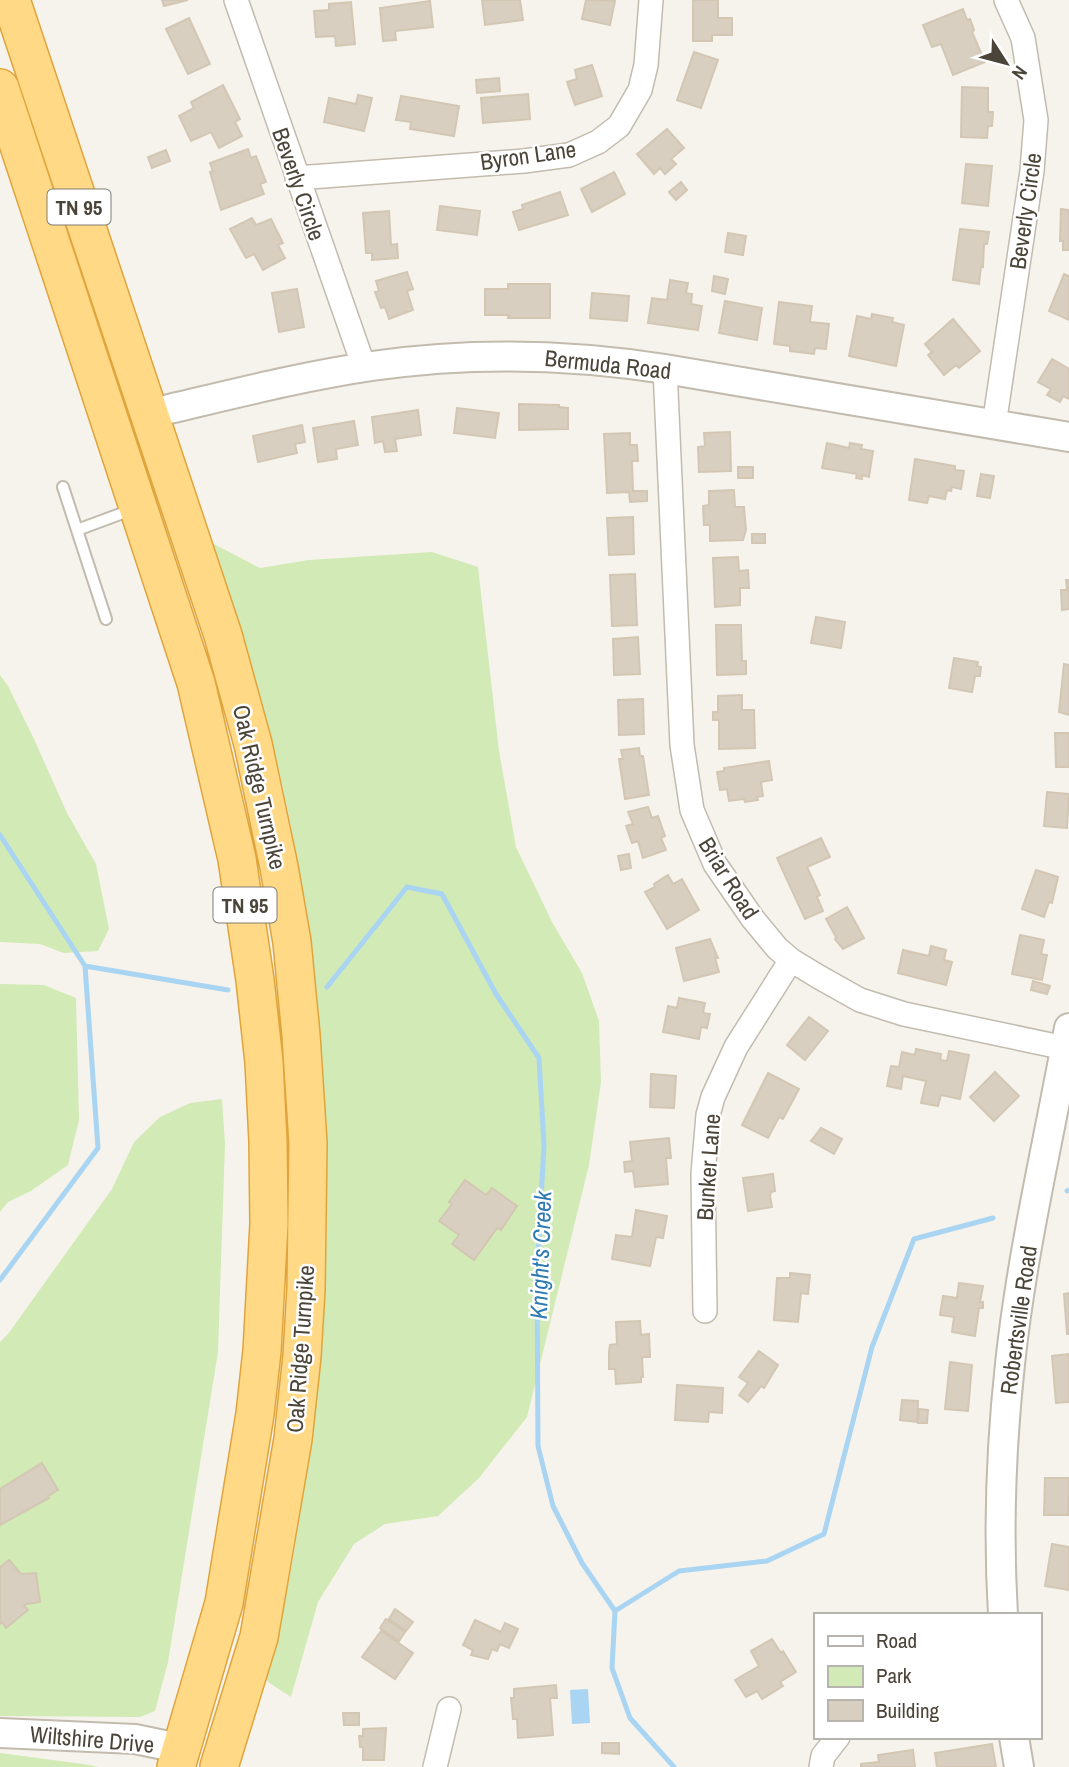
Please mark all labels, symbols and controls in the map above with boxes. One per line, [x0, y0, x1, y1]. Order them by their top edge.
north arrow [971, 28, 1041, 98]
text: N [1006, 61, 1034, 85]
street label: Beverly Circle [265, 123, 333, 245]
street label: Byron Lane [478, 133, 578, 177]
street label: Beverly Circle [1001, 151, 1049, 271]
road number: TN 95 [48, 190, 110, 224]
street label: Bermuda Road [543, 342, 673, 386]
street label: Oak Ridge Turnpike [226, 702, 294, 872]
street label: Briar Road [692, 831, 766, 925]
road number: TN 95 [214, 888, 276, 922]
street label: Bunker Lane [689, 1113, 727, 1221]
water label: Knight's Creek [522, 1189, 558, 1320]
street label: Robertsville Road [992, 1244, 1044, 1396]
street label: Oak Ridge Turnpike [279, 1264, 321, 1434]
legend [814, 1613, 1041, 1739]
text: Road [876, 1626, 917, 1655]
text: Park [876, 1661, 912, 1690]
text: Building [876, 1696, 940, 1725]
street label: Wiltshire Drive [29, 1718, 155, 1760]

